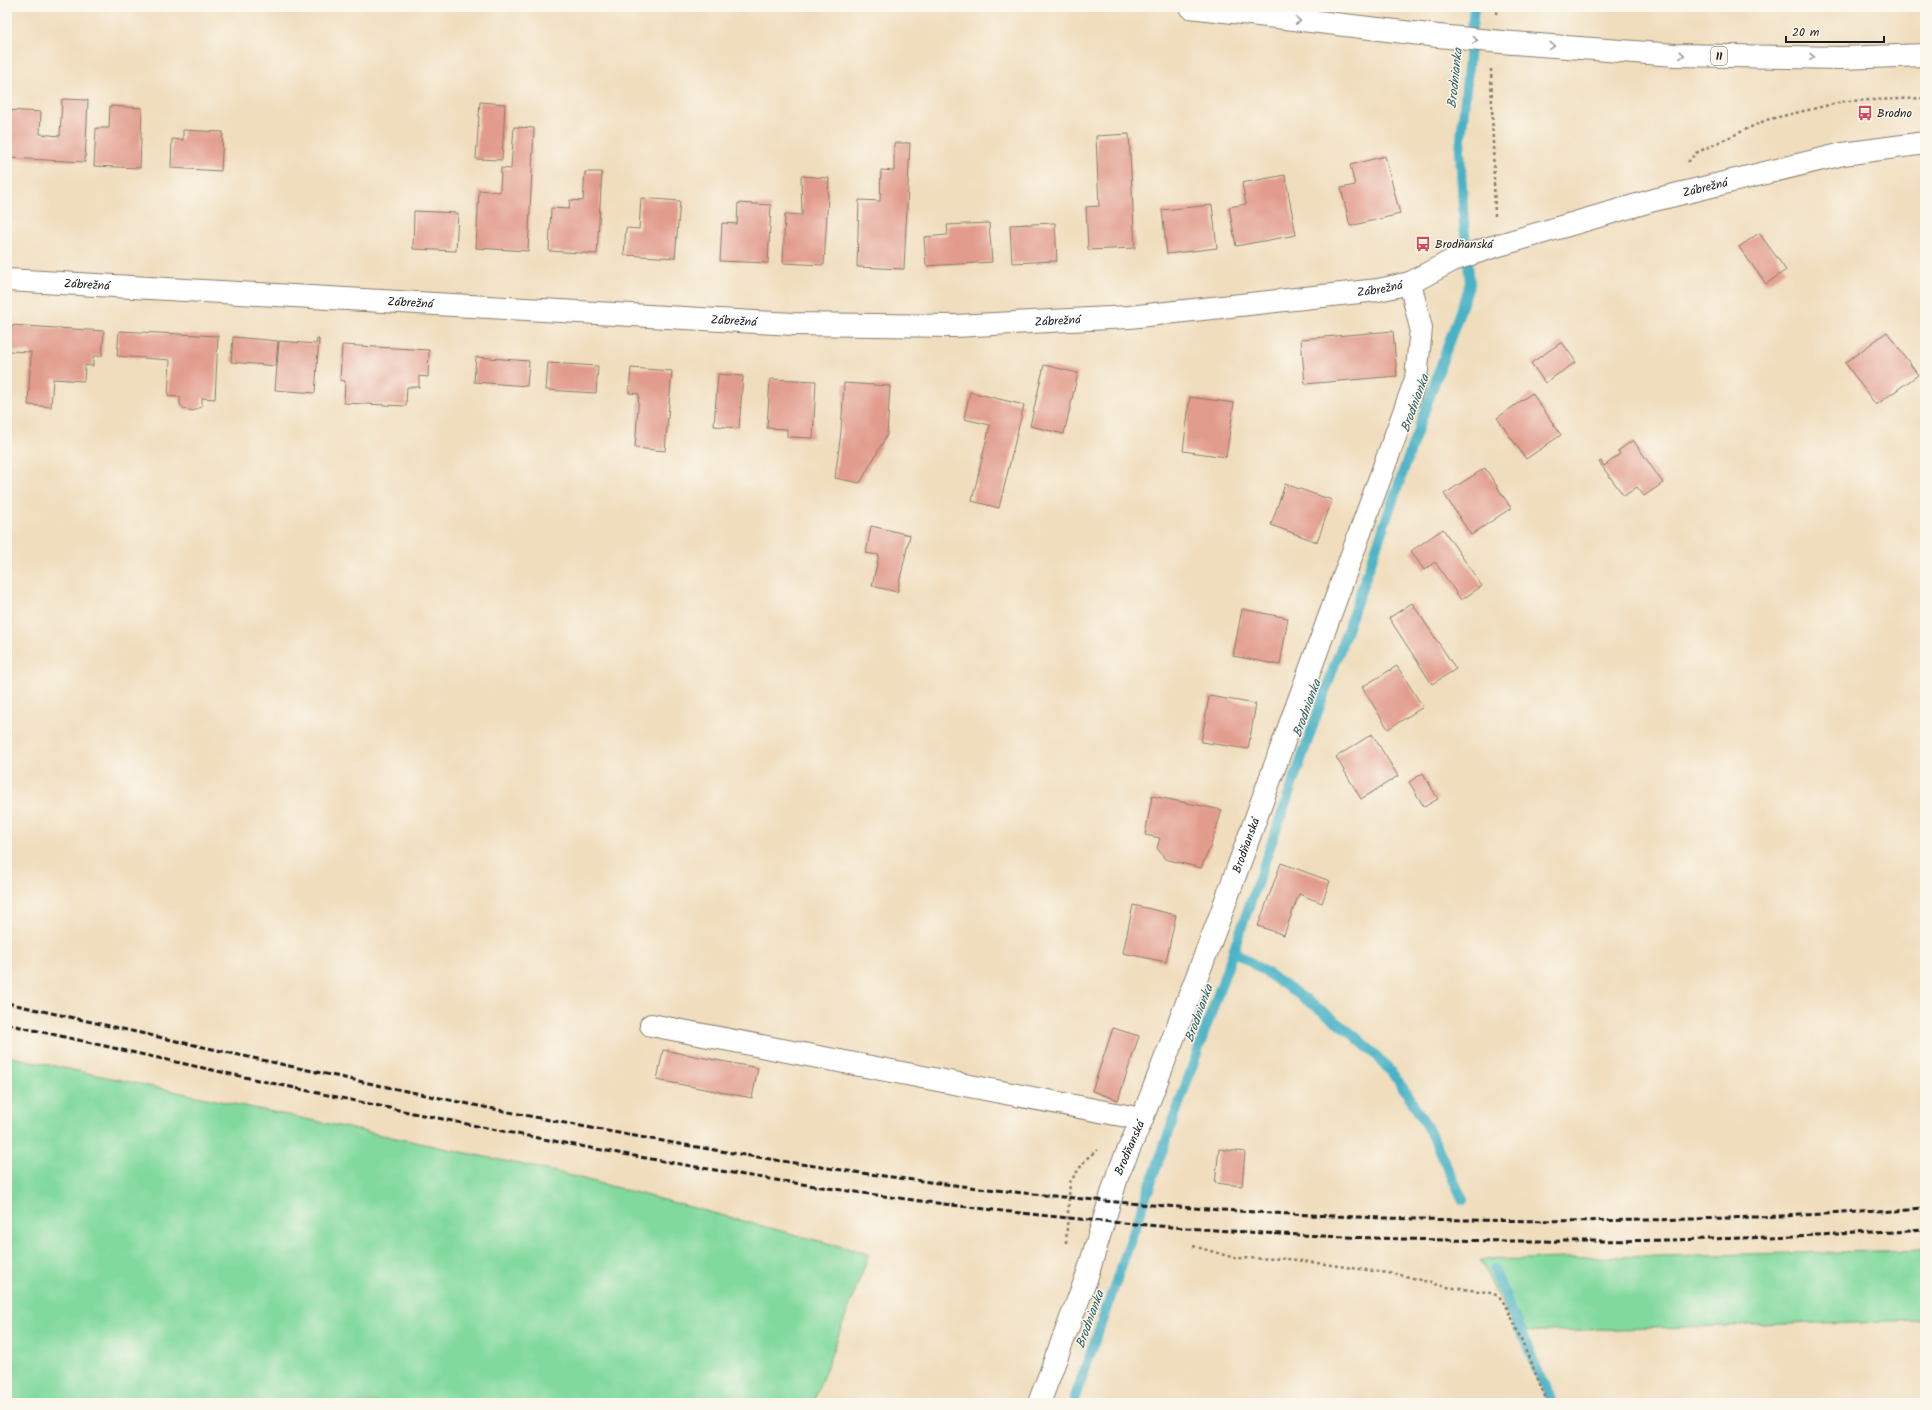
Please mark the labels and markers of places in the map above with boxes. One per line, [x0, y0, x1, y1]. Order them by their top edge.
bus stop icon: Brodno [1856, 104, 1874, 122]
place label: Brodno [1877, 104, 1912, 123]
bus stop icon: Brodňanská [1414, 235, 1432, 253]
place label: Brodňanská [1435, 235, 1494, 254]

